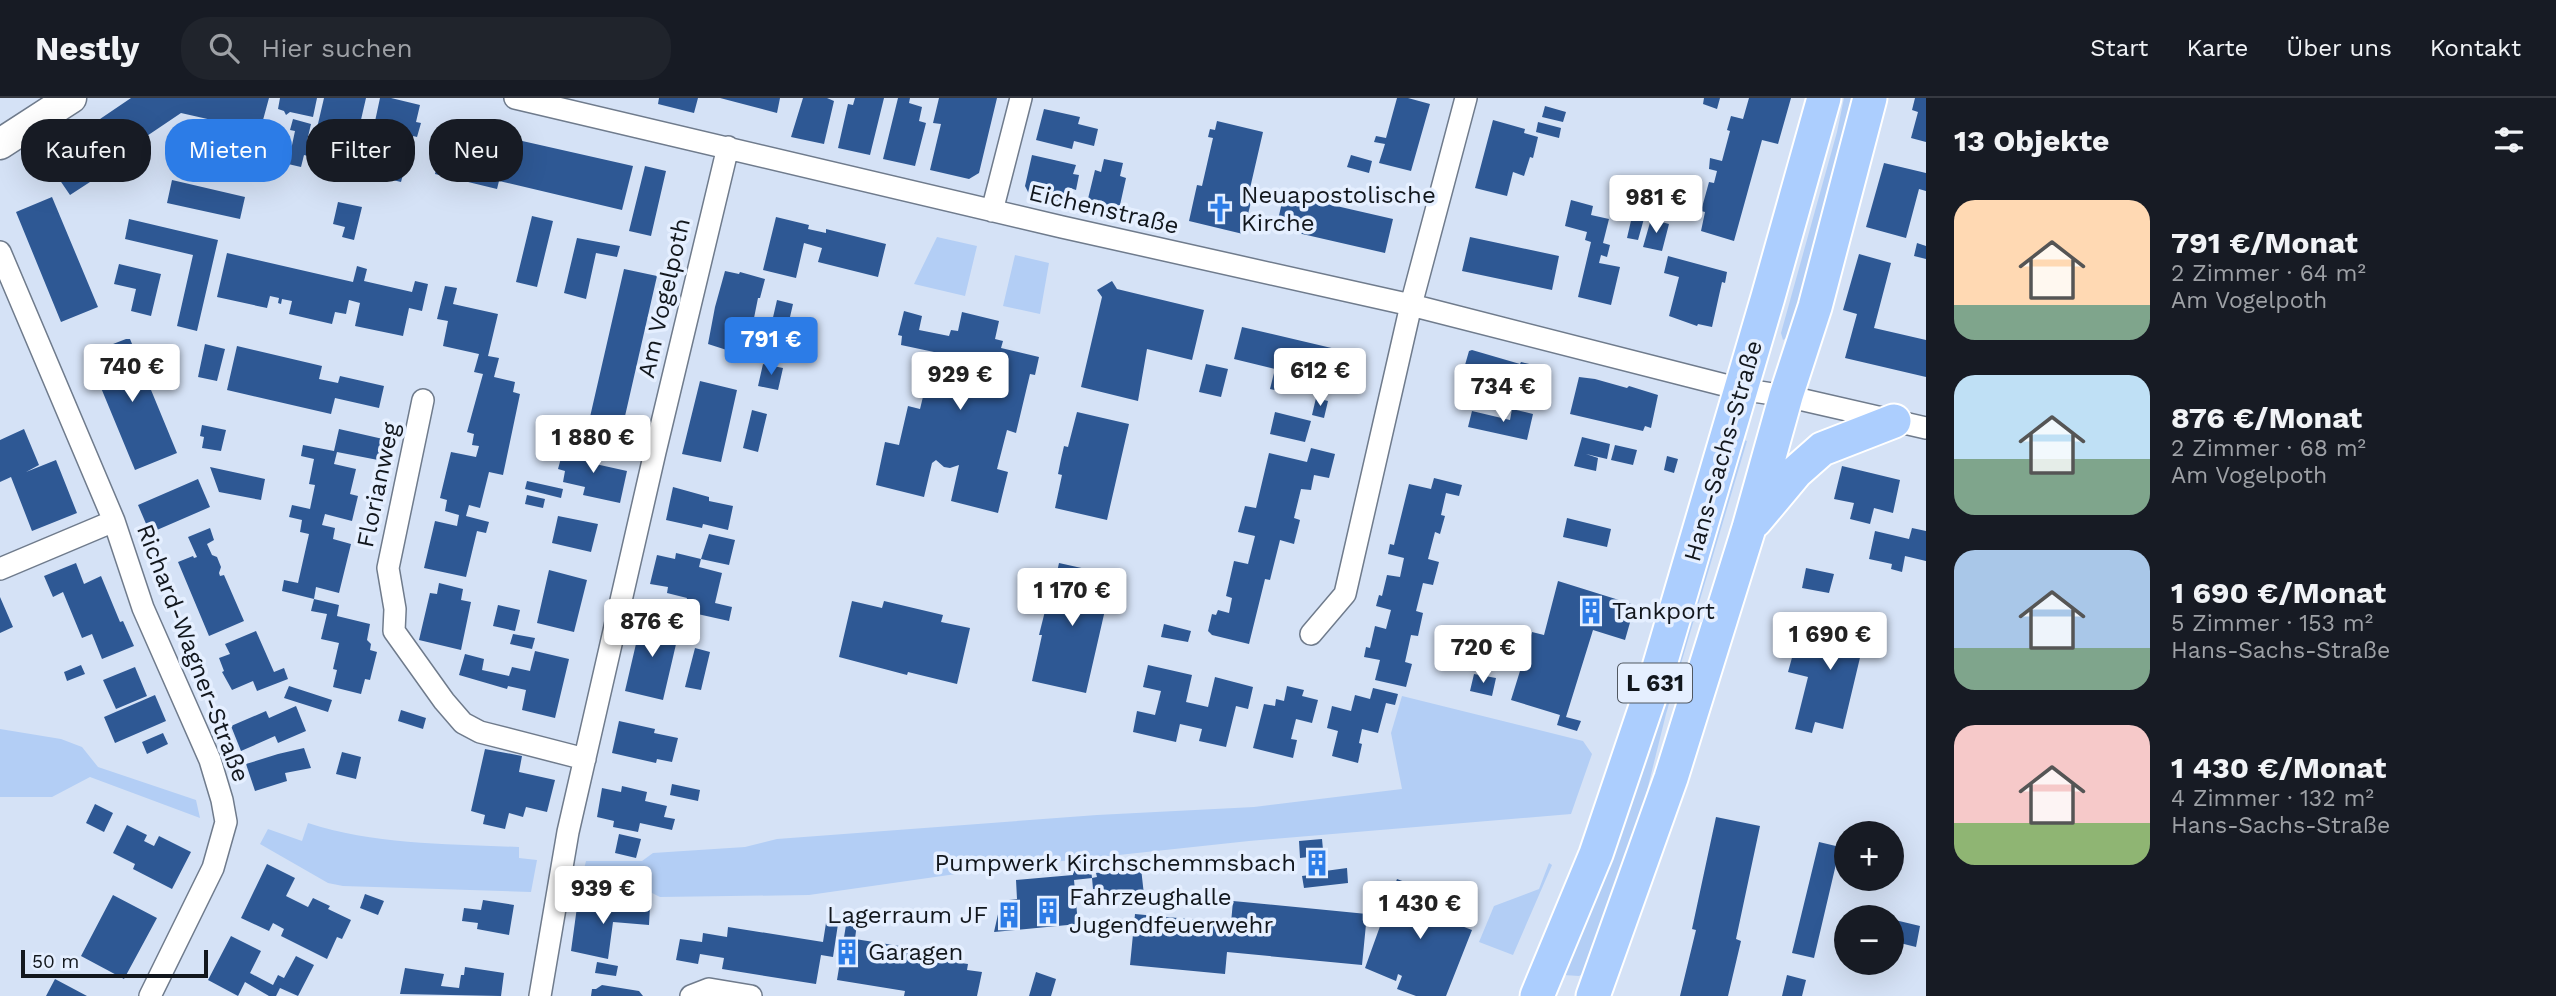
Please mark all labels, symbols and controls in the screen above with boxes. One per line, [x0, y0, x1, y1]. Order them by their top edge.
search box [181, 17, 671, 80]
text: Nestly [35, 29, 139, 68]
icon: search [205, 29, 243, 67]
text: Hier suchen [261, 33, 413, 63]
text: Start [2090, 34, 2148, 62]
text: Karte [2186, 34, 2248, 62]
text: Über uns [2286, 34, 2392, 62]
text: Kontakt [2430, 34, 2521, 62]
chip: Kaufen [21, 119, 151, 182]
chip: Mieten [165, 119, 292, 182]
chip: Filter [306, 119, 415, 182]
chip: Neu [429, 119, 523, 182]
icon: filters [2490, 121, 2528, 159]
text: 13 Objekte [1954, 123, 2109, 158]
pin: 981 € [1607, 176, 1705, 235]
street label: Eichenstraße [1026, 178, 1182, 240]
place label: Neuapostolische Kirche [1241, 181, 1436, 237]
text: 981 € [1625, 184, 1687, 211]
church icon: Neuapostolische Kirche [1205, 194, 1235, 224]
street label: Am Vogelpoth [632, 215, 696, 381]
text: 791 €/Monat [2171, 225, 2358, 260]
icon: home [2010, 228, 2094, 312]
text: 2 Zimmer · 64 m² [2171, 260, 2366, 287]
text: Am Vogelpoth [2171, 287, 2327, 314]
pin: 791 € [722, 317, 820, 377]
text: 791 € [741, 326, 801, 353]
street label: Hans-Sachs-Straße [1678, 337, 1768, 565]
pin: 740 € [83, 344, 181, 404]
pin: 612 € [1271, 348, 1369, 408]
pin: 929 € [911, 352, 1009, 412]
text: 740 € [100, 353, 164, 380]
text: 612 € [1290, 357, 1350, 384]
text: 929 € [928, 361, 992, 388]
pin: 734 € [1454, 364, 1552, 424]
text: 734 € [1470, 373, 1536, 400]
text: 876 €/Monat [2171, 400, 2362, 435]
icon: home [2010, 403, 2094, 487]
pin: 1 880 € [528, 416, 658, 475]
street label: Florianweg [351, 420, 405, 550]
text: 1 880 € [552, 424, 634, 451]
text: 2 Zimmer · 68 m² [2171, 435, 2366, 462]
text: Am Vogelpoth [2171, 462, 2327, 489]
street label: Richard-Wagner-Straße [131, 520, 255, 786]
pin: 1 170 € [1007, 568, 1137, 628]
text: 1 690 €/Monat [2171, 575, 2386, 610]
text: 1 170 € [1033, 577, 1111, 604]
icon: home [2010, 578, 2094, 662]
building icon: Tankport [1576, 596, 1606, 626]
place label: Tankport [1612, 597, 1715, 625]
pin: 876 € [603, 600, 701, 659]
text: 876 € [620, 608, 684, 635]
text: 5 Zimmer · 153 m² [2171, 610, 2373, 637]
pin: 1 690 € [1765, 612, 1895, 672]
text: 1 690 € [1789, 621, 1871, 648]
pin: 720 € [1434, 626, 1532, 685]
text: 720 € [1450, 634, 1516, 661]
text: Hans-Sachs-Straße [2171, 637, 2390, 664]
road number: L 631 [1618, 664, 1692, 702]
text: 1 430 €/Monat [2171, 750, 2386, 785]
icon: home [2010, 753, 2094, 837]
text: 4 Zimmer · 132 m² [2171, 785, 2374, 812]
text: Hans-Sachs-Straße [2171, 812, 2390, 839]
map controls [1834, 821, 1904, 975]
button: + [1834, 821, 1904, 891]
building icon: Pumpwerk Kirchschemmsbach [1302, 848, 1332, 878]
place label: Pumpwerk Kirchschemmsbach [934, 849, 1296, 877]
pin: 939 € [554, 866, 652, 926]
text: 939 € [571, 875, 635, 902]
pin: 1 430 € [1355, 882, 1485, 941]
place label: Fahrzeughalle Jugendfeuerwehr [1069, 883, 1273, 939]
text: 1 430 € [1379, 890, 1461, 917]
building icon: Fahrzeughalle Jugendfeuerwehr [1033, 896, 1063, 926]
building icon: Lagerraum JF [994, 900, 1024, 930]
place label: Lagerraum JF [827, 901, 988, 929]
button: − [1834, 905, 1904, 975]
building icon: Garagen [832, 937, 862, 967]
place label: Garagen [868, 938, 963, 966]
scale bar [21, 947, 208, 979]
text: 50 m [32, 950, 79, 973]

